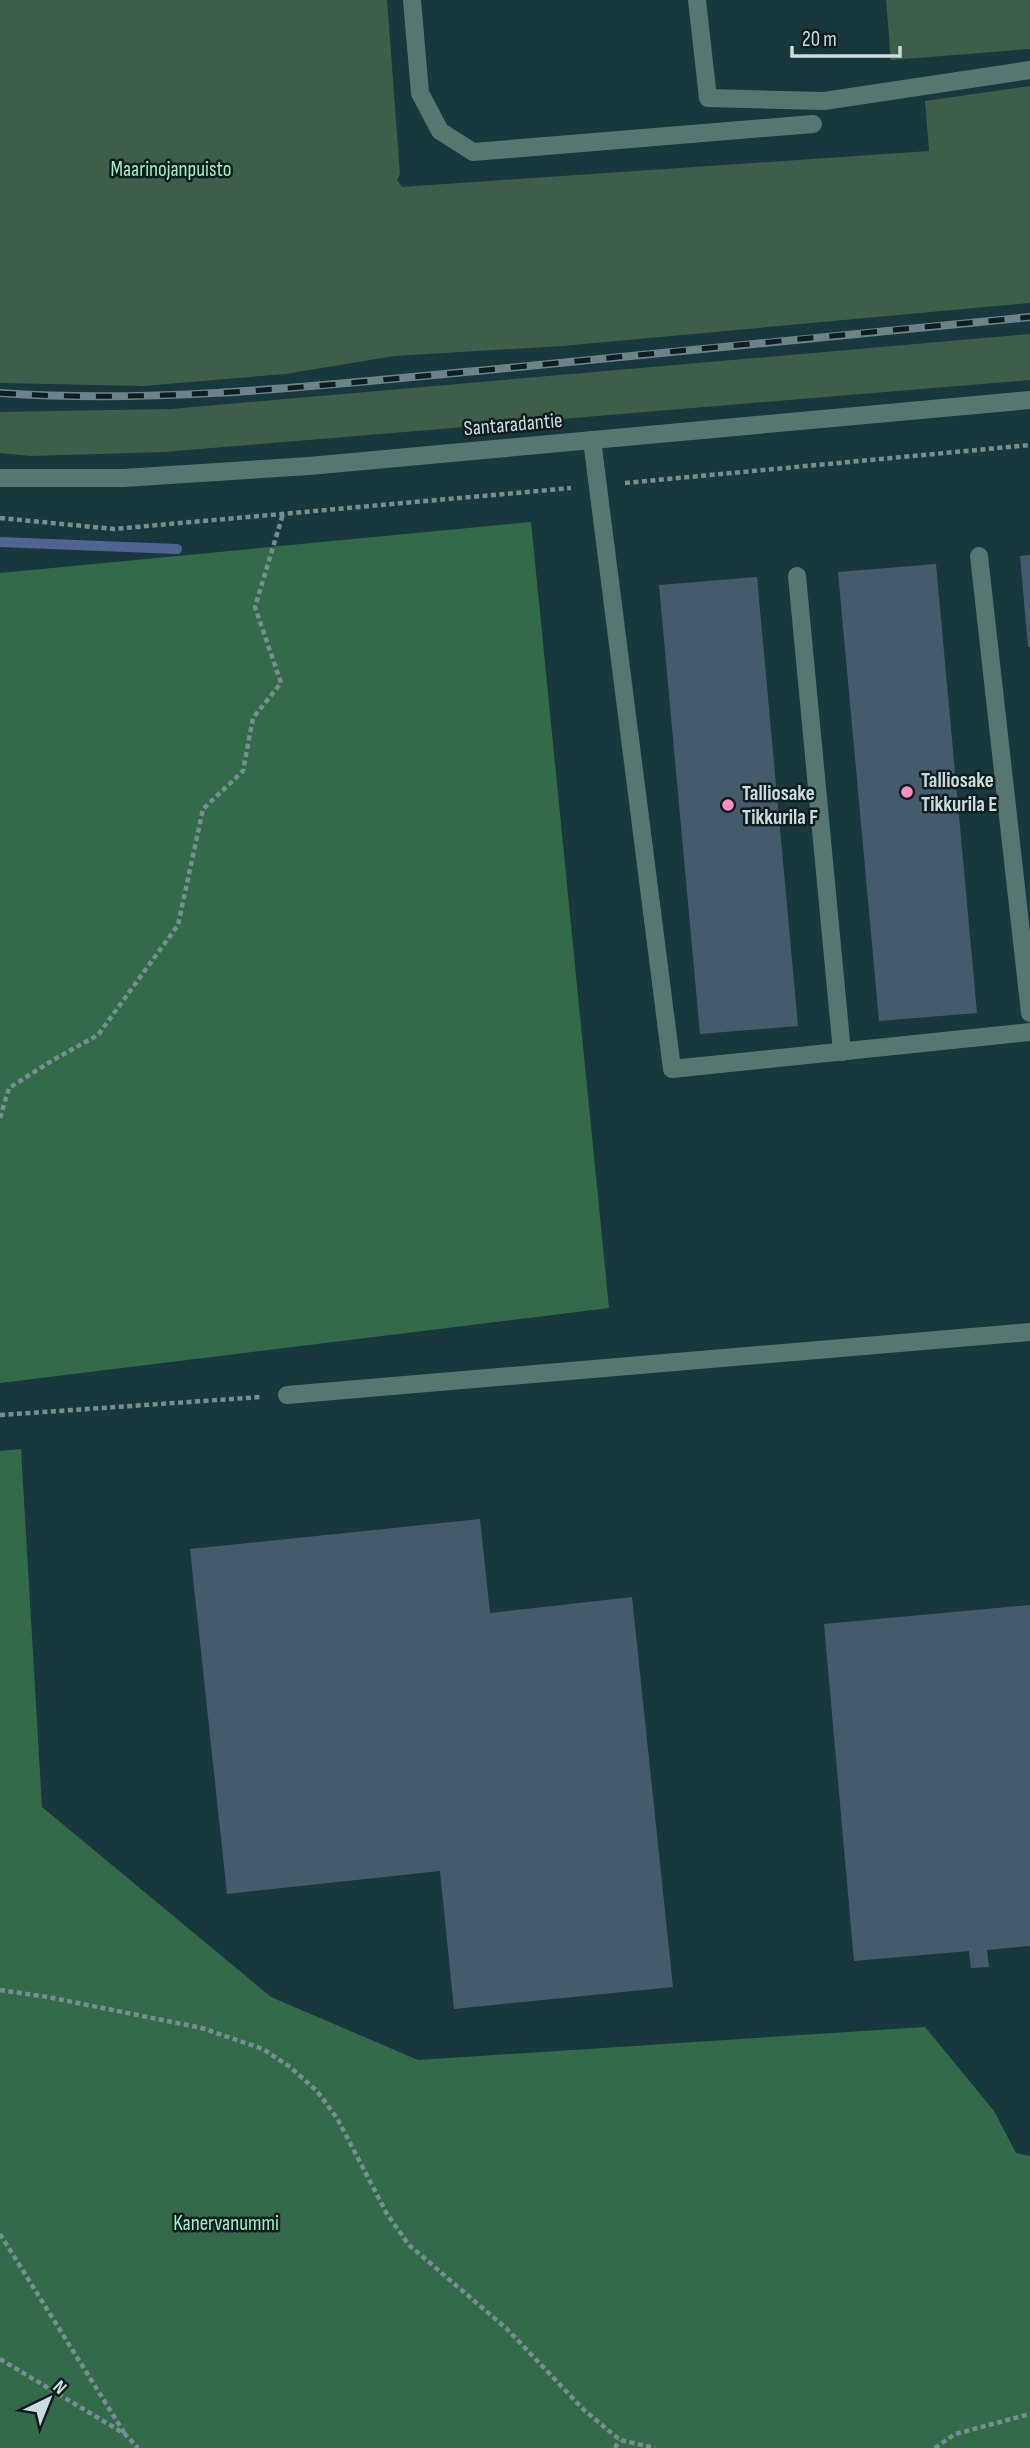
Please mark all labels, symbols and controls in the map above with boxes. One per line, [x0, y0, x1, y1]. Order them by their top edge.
scale bar [792, 14, 900, 58]
text: 20 m [802, 27, 837, 52]
park label: Maarinojanpuisto [111, 157, 231, 182]
street label: Santaradantie [463, 408, 563, 441]
place label: Talliosake Tikkurila E [921, 768, 997, 817]
place label: Talliosake Tikkurila F [742, 781, 818, 830]
marker: Talliosake Tikkurila E [899, 784, 915, 800]
marker: Talliosake Tikkurila F [720, 797, 736, 813]
park label: Kanervanummi [173, 2211, 279, 2236]
north arrow [14, 2364, 84, 2434]
text: N [48, 2376, 71, 2400]

